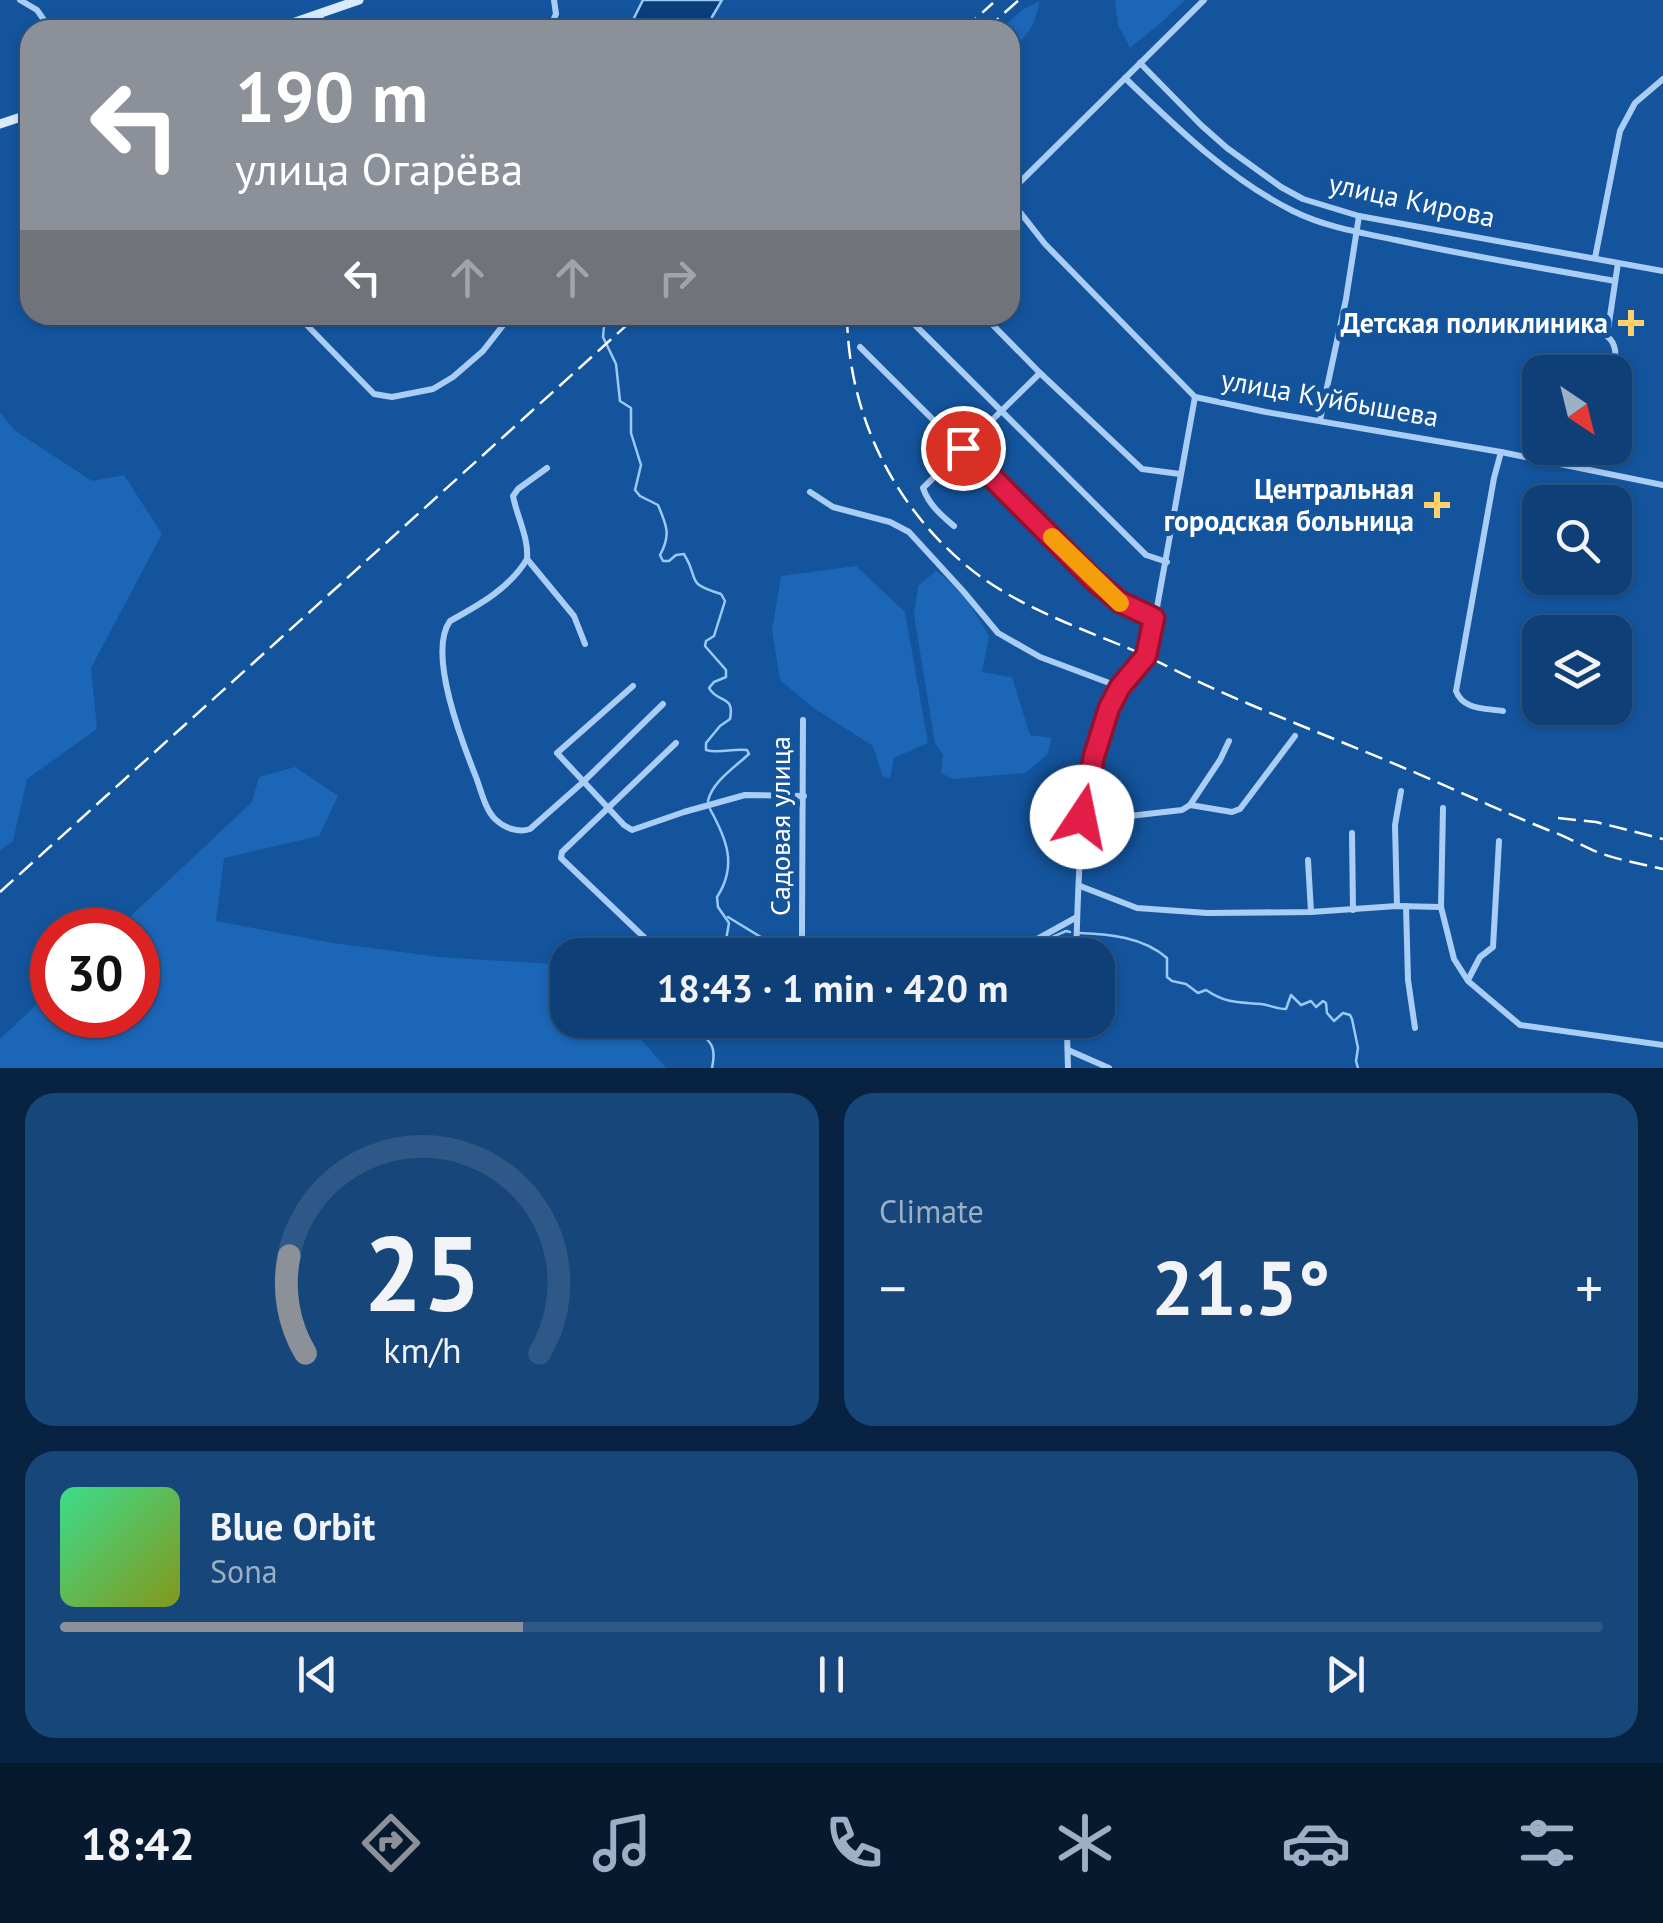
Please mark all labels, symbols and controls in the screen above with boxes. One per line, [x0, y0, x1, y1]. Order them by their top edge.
text: 190 m [235, 51, 428, 141]
icon: left [70, 60, 200, 190]
text: улица Огарёва [235, 139, 523, 197]
street label: улица Кирова [1326, 164, 1499, 235]
icon: left [335, 250, 390, 305]
icon: ahead [440, 250, 495, 305]
icon: ahead [545, 250, 600, 305]
icon: right [650, 250, 705, 305]
place label: Детская поликлиника [1341, 304, 1608, 341]
marker: Детская поликлиника [1618, 310, 1644, 336]
north arrow [1522, 355, 1632, 465]
map controls [1522, 355, 1632, 725]
street label: улица Куйбышева [1218, 360, 1442, 435]
pin [921, 406, 1006, 491]
icon: arrive [936, 421, 991, 476]
place label: Центральная городская больница [1164, 470, 1414, 539]
button: search [1522, 485, 1632, 595]
marker: Центральная городская больница [1424, 492, 1450, 518]
button: layers [1522, 615, 1632, 725]
street label: Садовая улица [761, 736, 798, 916]
position arrow [1030, 765, 1134, 869]
speed limit sign: 30 [30, 908, 160, 1038]
text: 18:43 · 1 min · 420 m [657, 963, 1008, 1012]
text: Climate [879, 1190, 984, 1232]
text: 25 [363, 1205, 481, 1340]
text: 21.5° [1152, 1239, 1330, 1336]
text: − [879, 1252, 907, 1323]
text: + [1575, 1252, 1603, 1323]
text: km/h [383, 1327, 461, 1373]
text: Blue Orbit [210, 1501, 375, 1550]
text: Sona [210, 1550, 278, 1592]
icon: previous [290, 1647, 345, 1702]
icon: pause [804, 1647, 859, 1702]
icon: next [1318, 1647, 1373, 1702]
icon: directions [356, 1808, 426, 1878]
icon: music [587, 1808, 657, 1878]
icon: phone [819, 1808, 889, 1878]
icon: climate [1050, 1808, 1120, 1878]
icon: car [1281, 1808, 1351, 1878]
icon: filters [1512, 1808, 1582, 1878]
text: 18:42 [81, 1814, 195, 1872]

